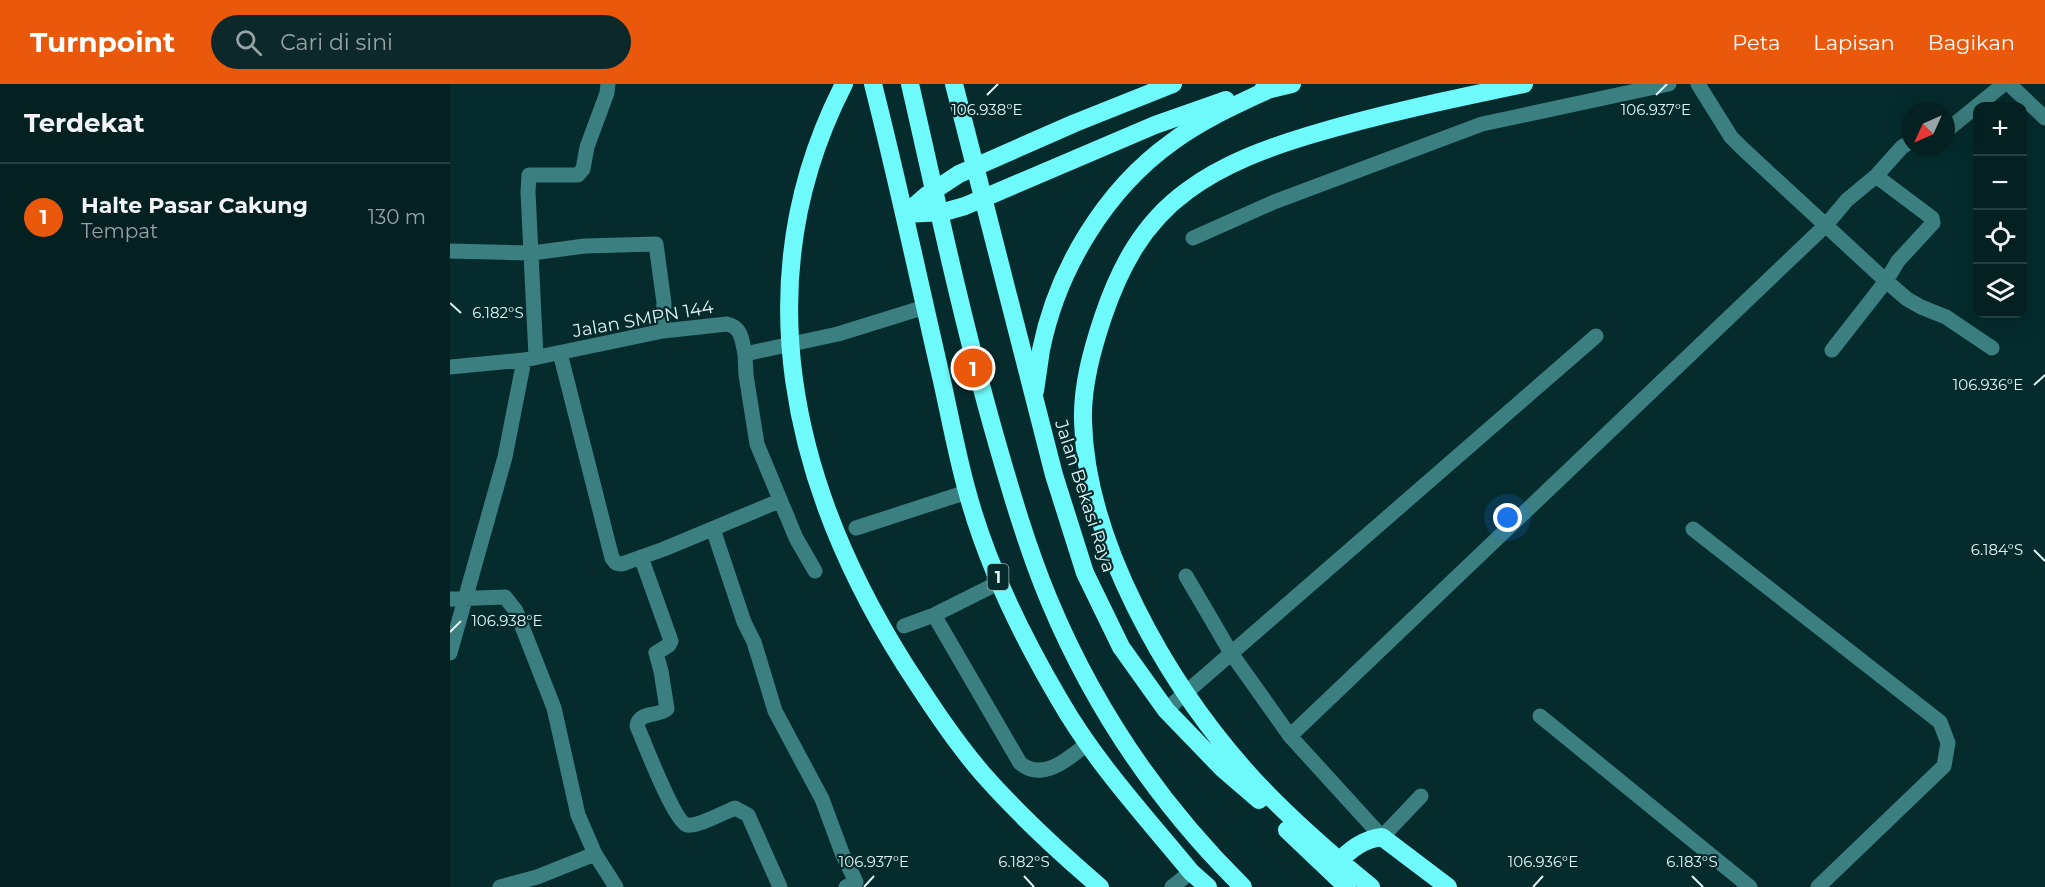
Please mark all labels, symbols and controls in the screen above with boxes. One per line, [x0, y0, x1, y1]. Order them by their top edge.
search box [211, 15, 631, 69]
text: Turnpoint [30, 25, 175, 59]
icon: search [232, 26, 265, 59]
text: Cari di sini [280, 29, 393, 56]
text: Peta [1732, 30, 1780, 55]
text: Lapisan [1813, 30, 1895, 55]
text: Bagikan [1928, 30, 2015, 55]
text: 106.938°E [951, 100, 1023, 119]
text: 106.937°E [1621, 100, 1691, 119]
north arrow [1901, 102, 1955, 156]
map controls [1973, 102, 2027, 318]
button: + [1973, 102, 2027, 156]
text: Terdekat [24, 107, 145, 139]
button: − [1973, 156, 2027, 210]
text: Halte Pasar Cakung [81, 192, 308, 219]
text: 1 [40, 205, 47, 229]
text: 130 m [368, 205, 426, 229]
button: locate [1973, 210, 2027, 264]
text: Tempat [81, 219, 158, 243]
button: layers [1973, 264, 2027, 318]
street label: Jalan SMPN 144 [570, 296, 715, 342]
text: 6.182°S [472, 303, 524, 322]
pin: 1 [954, 346, 992, 390]
text: 106.936°E [1953, 375, 2023, 394]
street label: Jalan Bekasi Raya [1050, 416, 1120, 575]
your location [1493, 503, 1522, 532]
text: 6.184°S [1971, 540, 2023, 559]
road number: 1 [988, 564, 1008, 590]
text: 106.938°E [471, 611, 543, 630]
text: 106.937°E [839, 852, 909, 871]
text: 6.182°S [998, 852, 1050, 871]
text: 106.936°E [1508, 852, 1578, 871]
text: 6.183°S [1666, 852, 1718, 871]

